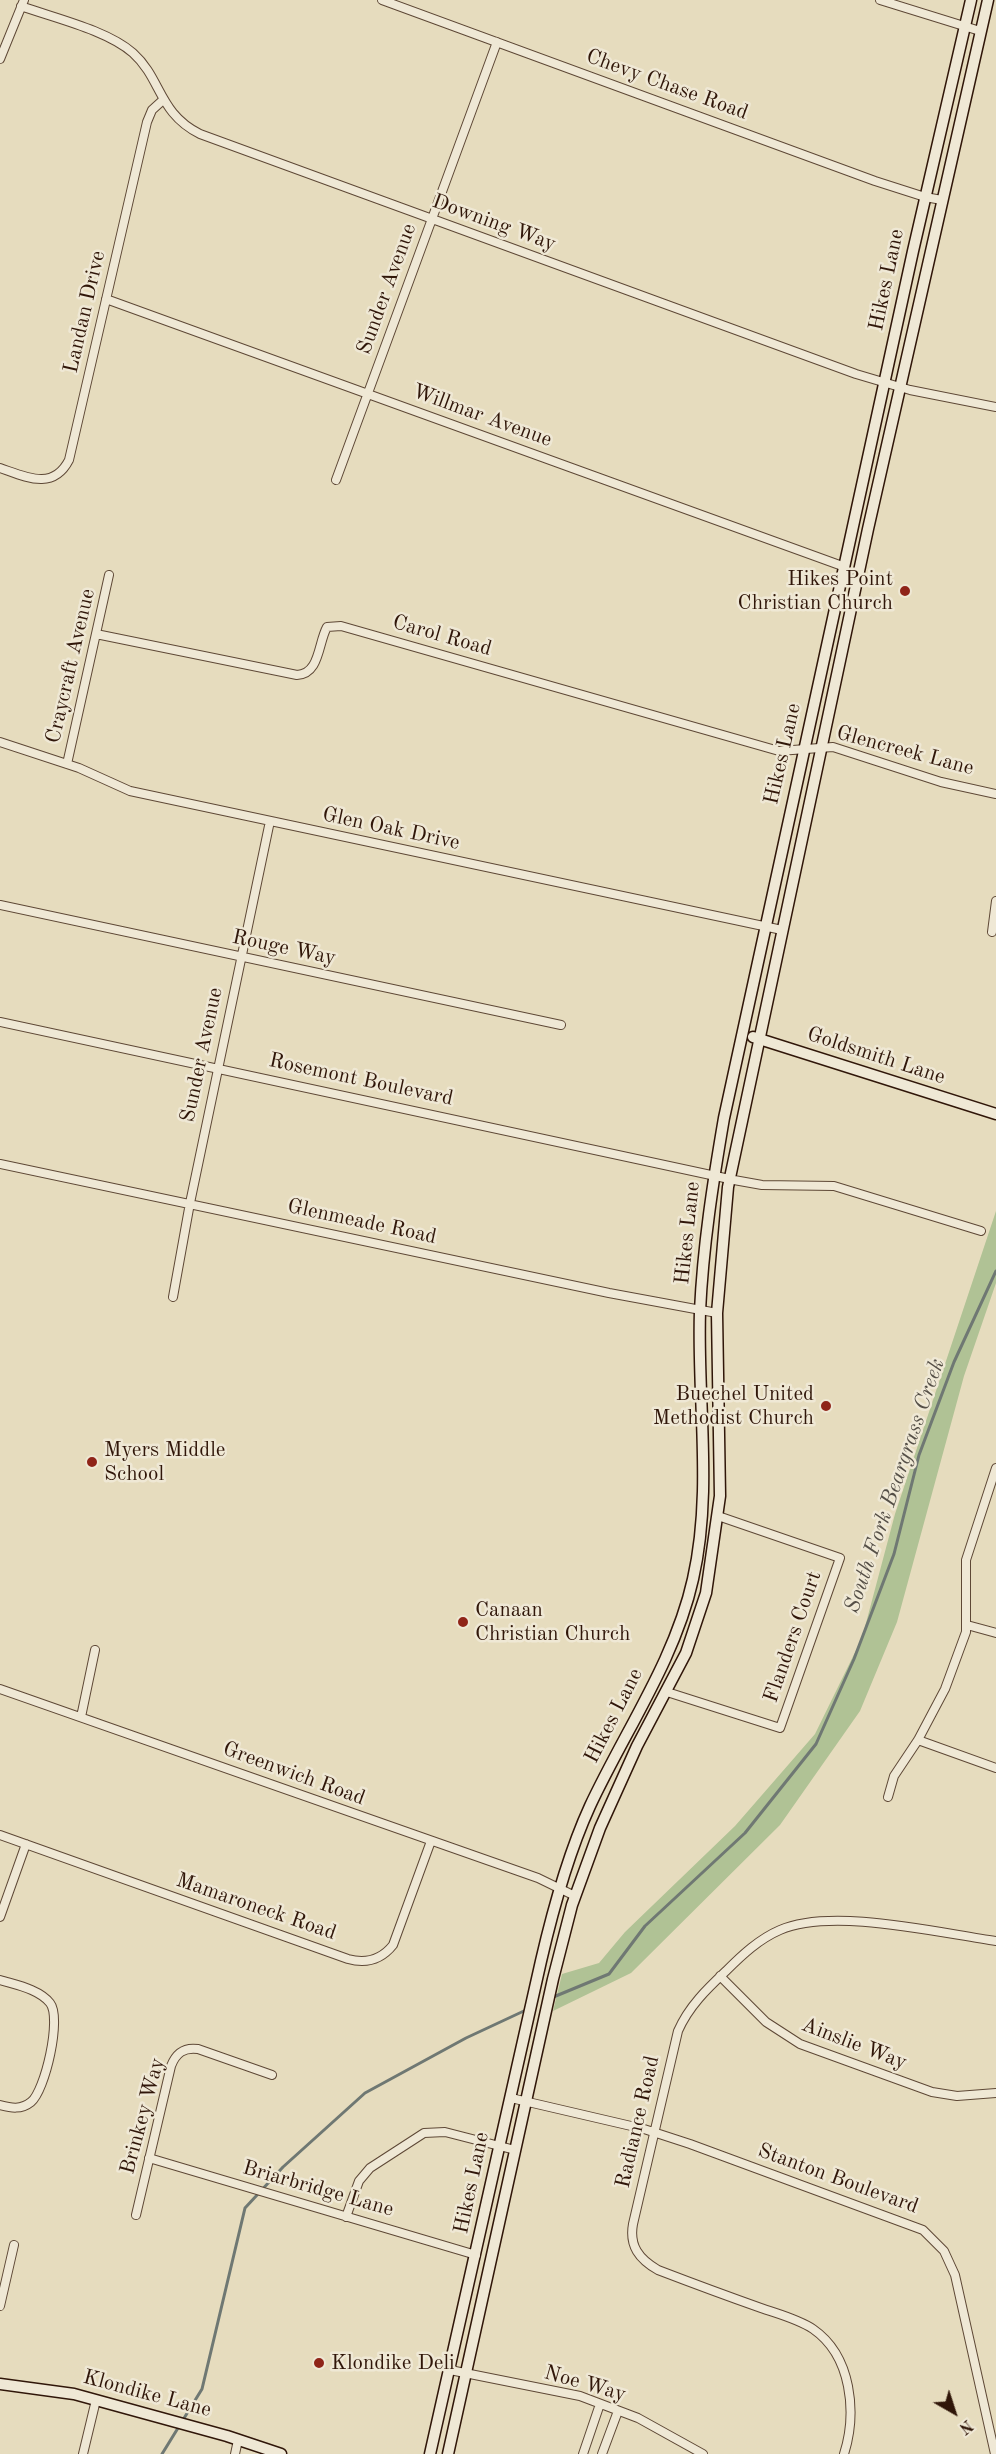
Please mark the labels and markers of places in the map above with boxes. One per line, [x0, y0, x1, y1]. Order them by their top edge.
place label: Hikes Point Christian Church [738, 566, 893, 616]
marker: Hikes Point Christian Church [898, 584, 912, 598]
place label: Buechel United Methodist Church [653, 1381, 814, 1431]
marker: Buechel United Methodist Church [819, 1399, 833, 1413]
place label: Myers Middle School [104, 1437, 226, 1487]
marker: Myers Middle School [85, 1455, 99, 1469]
place label: Canaan Christian Church [475, 1597, 630, 1647]
marker: Canaan Christian Church [456, 1615, 470, 1629]
place label: Klondike Deli [331, 2350, 455, 2376]
marker: Klondike Deli [312, 2356, 326, 2370]

